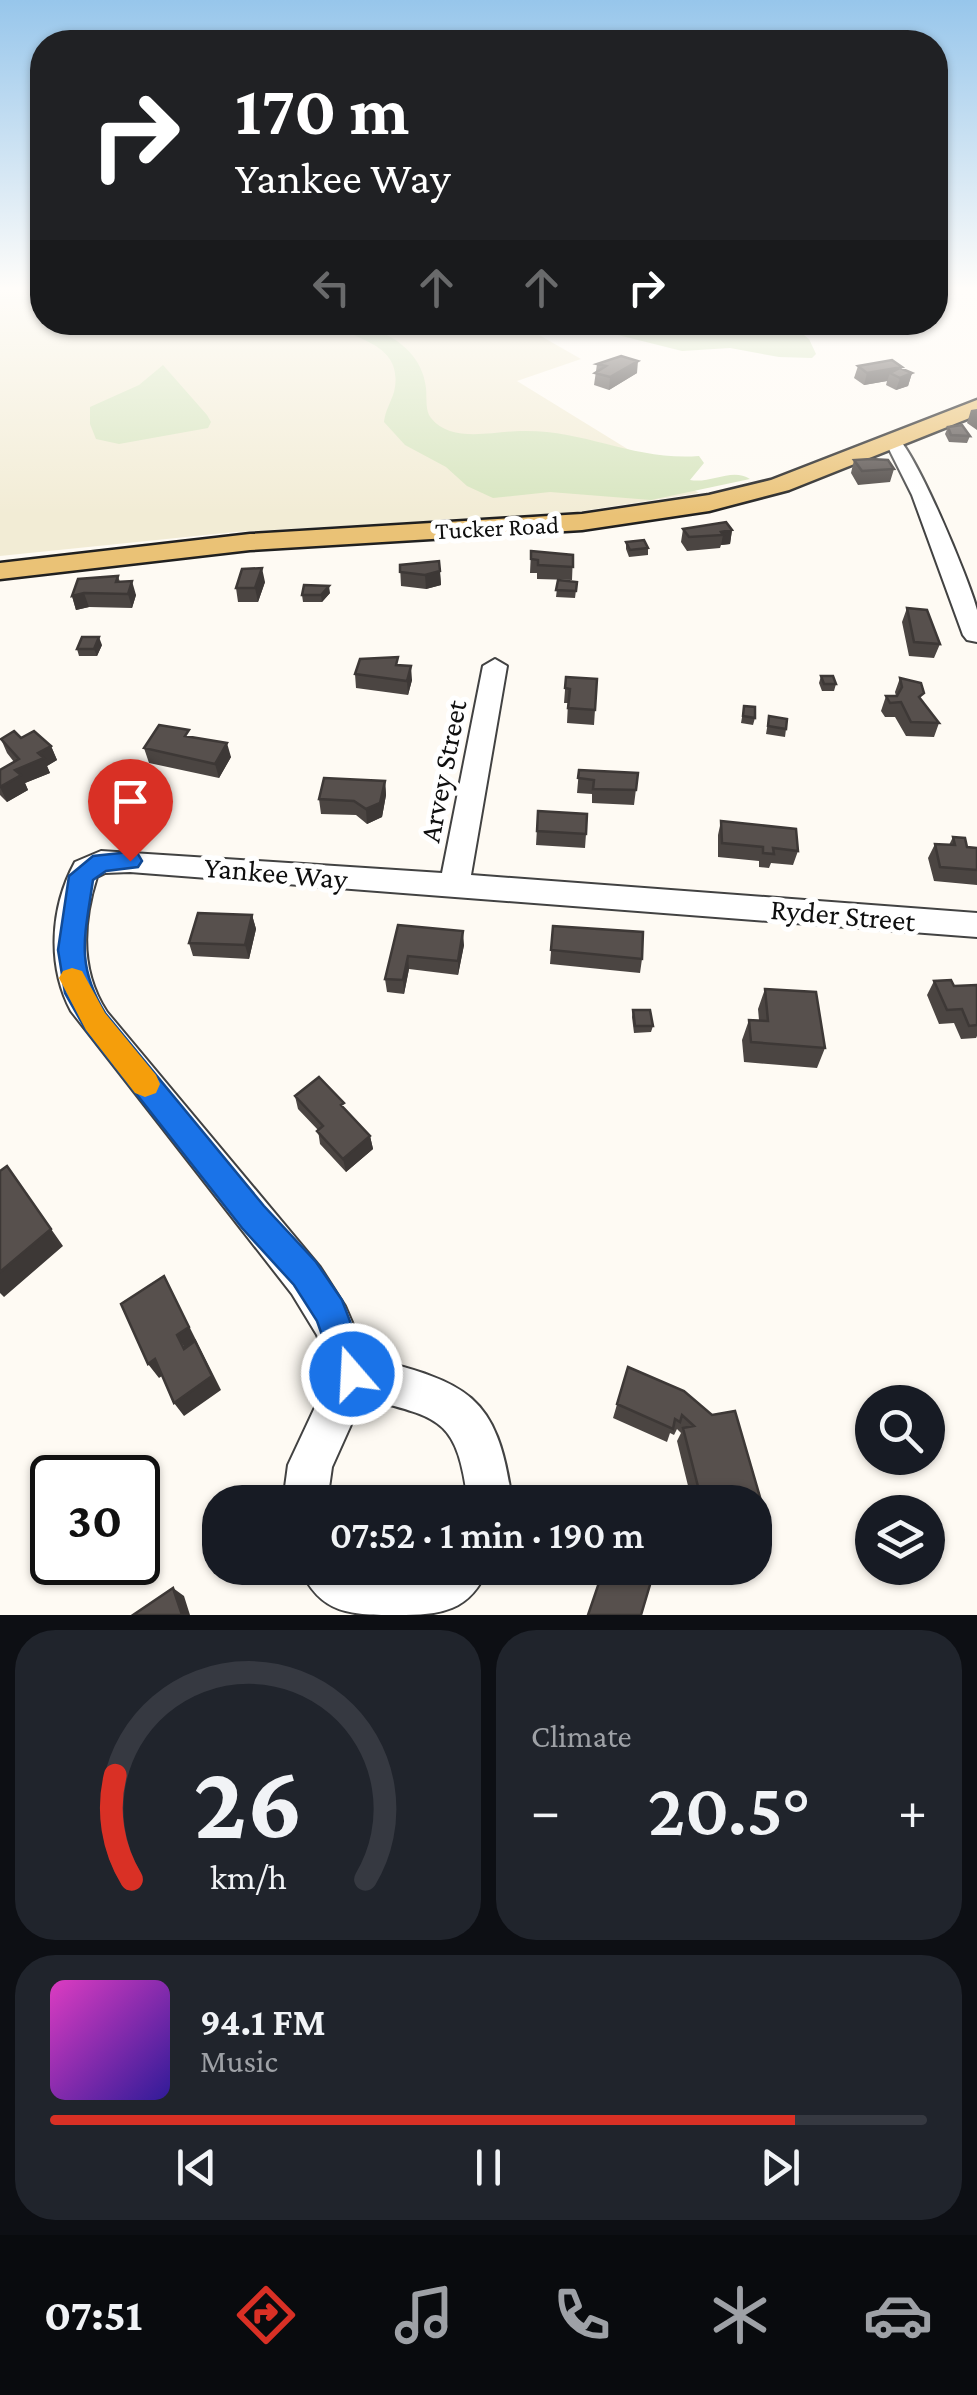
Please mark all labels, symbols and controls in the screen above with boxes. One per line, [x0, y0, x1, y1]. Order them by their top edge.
icon: right [70, 70, 200, 200]
text: 170 m [235, 71, 409, 149]
text: Yankee Way [235, 153, 451, 203]
icon: left [304, 260, 359, 315]
icon: ahead [409, 260, 464, 315]
icon: ahead [514, 260, 569, 315]
icon: right [619, 260, 674, 315]
street label: Tucker Road [434, 511, 560, 544]
street label: Arvey Street [413, 696, 474, 845]
pin [88, 759, 173, 862]
icon: arrive [103, 774, 158, 829]
street label: Yankee Way [203, 850, 349, 896]
street label: Ryder Street [769, 892, 918, 938]
position arrow [300, 1322, 404, 1426]
map controls [855, 1385, 945, 1585]
button: search [855, 1385, 945, 1475]
speed limit sign: 30 [30, 1455, 160, 1585]
button: layers [855, 1495, 945, 1585]
text: 07:52 · 1 min · 190 m [330, 1514, 644, 1556]
text: Climate [531, 1718, 632, 1754]
text: 26 [193, 1744, 303, 1859]
text: 20.5° [648, 1768, 810, 1851]
text: − [531, 1780, 560, 1841]
text: + [898, 1780, 927, 1841]
text: km/h [209, 1857, 287, 1897]
text: 94.1 FM [200, 2001, 326, 2043]
text: Music [200, 2043, 278, 2079]
icon: previous [169, 2140, 224, 2195]
icon: pause [461, 2140, 516, 2195]
icon: next [753, 2140, 808, 2195]
icon: directions [231, 2280, 301, 2350]
icon: music [389, 2280, 459, 2350]
icon: phone [547, 2280, 617, 2350]
icon: climate [705, 2280, 775, 2350]
icon: car [863, 2280, 933, 2350]
text: 07:51 [44, 2290, 142, 2340]

